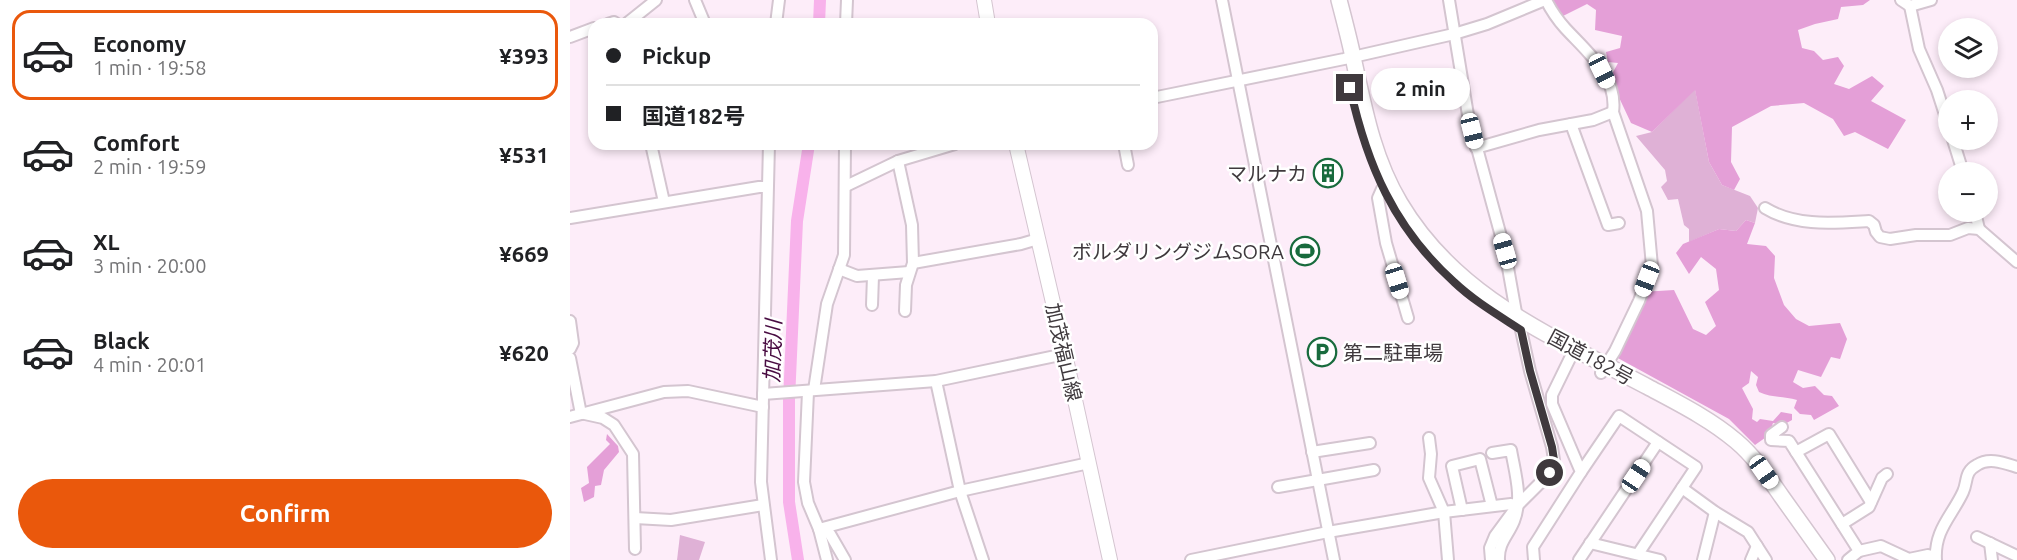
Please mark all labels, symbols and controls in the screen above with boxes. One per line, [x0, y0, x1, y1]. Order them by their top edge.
map controls [1938, 18, 1998, 222]
button: layers [1938, 18, 1998, 78]
icon: car [21, 28, 75, 82]
text: Economy [93, 31, 186, 56]
text: ¥393 [499, 43, 549, 68]
text: Pickup [642, 43, 711, 68]
car [1586, 51, 1618, 91]
text: 1 min · 19:58 [93, 56, 207, 79]
callout: 2 min [1371, 67, 1470, 109]
route end [1336, 74, 1363, 101]
text: 2 min [1395, 77, 1446, 100]
button: + [1938, 90, 1998, 150]
text: 国道182号 [642, 103, 745, 128]
car [1459, 111, 1485, 151]
icon: car [21, 127, 75, 181]
text: Comfort [93, 130, 180, 155]
text: ¥531 [499, 142, 549, 167]
text: 2 min · 19:59 [93, 155, 207, 178]
building icon: マルナカ [1312, 157, 1344, 189]
place label: マルナカ [1227, 162, 1307, 185]
button: − [1938, 162, 1998, 222]
icon: car [21, 226, 75, 280]
text: XL [93, 229, 120, 254]
car [1491, 231, 1519, 271]
sports icon: ボルダリングジムSORA [1289, 235, 1321, 267]
place label: ボルダリングジムSORA [1072, 240, 1284, 263]
text: ¥669 [499, 241, 549, 266]
text: 3 min · 20:00 [93, 254, 207, 277]
car [1632, 259, 1662, 299]
car [1383, 261, 1411, 301]
street label: 加茂福山線 [1042, 301, 1086, 403]
water label: 加茂川 [759, 317, 785, 383]
icon: car [21, 325, 75, 379]
street label: 国道182号 [1544, 325, 1638, 389]
text: Black [93, 328, 150, 353]
parking icon: 第二駐車場 [1306, 336, 1338, 368]
text: ¥620 [499, 340, 549, 365]
place label: 第二駐車場 [1343, 341, 1443, 364]
text: 4 min · 20:01 [93, 353, 207, 376]
car [1746, 452, 1782, 492]
car [1618, 456, 1654, 496]
route start [1536, 459, 1563, 486]
button: Confirm [18, 479, 552, 548]

